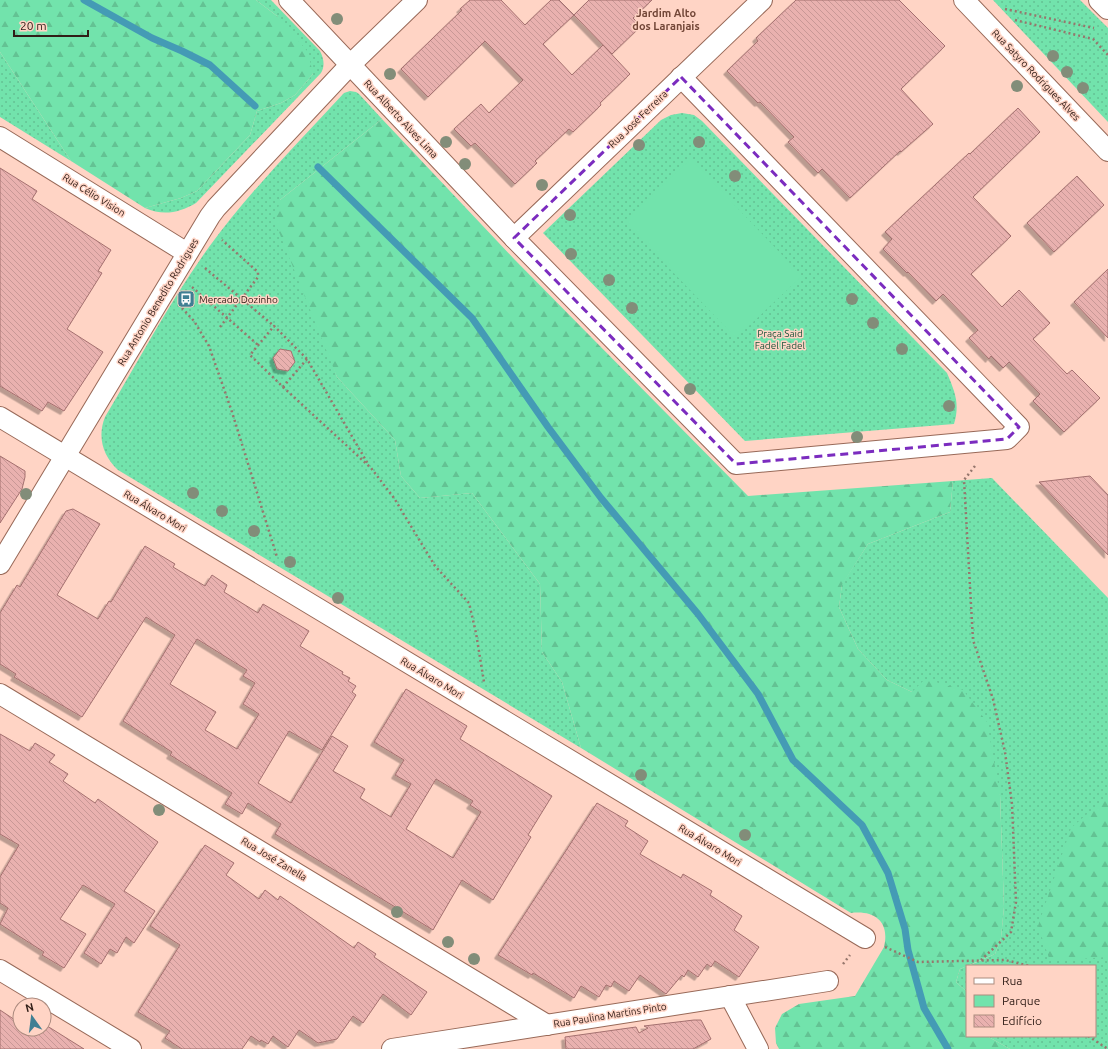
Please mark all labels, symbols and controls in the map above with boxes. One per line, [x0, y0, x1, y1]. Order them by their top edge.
district label: Jardim Alto dos Laranjais [632, 7, 700, 32]
scale bar [14, 12, 88, 38]
text: 20 m [20, 19, 47, 32]
street label: Rua Satyro Rodrigues Alves [990, 27, 1082, 123]
street label: Rua Alberto Alves Lima [362, 78, 440, 160]
street label: Rua José Ferreira [606, 88, 670, 150]
street label: Rua Célio Vision [61, 171, 127, 219]
street label: Rua Antonio Benedito Rodrigues [116, 236, 200, 368]
bus stop icon: Mercado Dozinho [176, 289, 196, 309]
place label: Mercado Dozinho [199, 294, 278, 305]
park label: Praça Said Fadel Fadel [755, 328, 806, 351]
street label: Rua Álvaro Mori [122, 487, 189, 534]
street label: Rua Álvaro Mori [399, 654, 466, 701]
street label: Rua Álvaro Mori [677, 821, 744, 868]
street label: Rua José Zanella [239, 835, 309, 883]
legend [966, 965, 1096, 1037]
text: Rua [1002, 974, 1023, 987]
text: Parque [1002, 994, 1040, 1007]
north arrow [12, 997, 52, 1037]
text: N [24, 1000, 35, 1014]
street label: Rua Paulina Martins Pinto [553, 1001, 668, 1029]
text: Edifício [1002, 1014, 1042, 1027]

